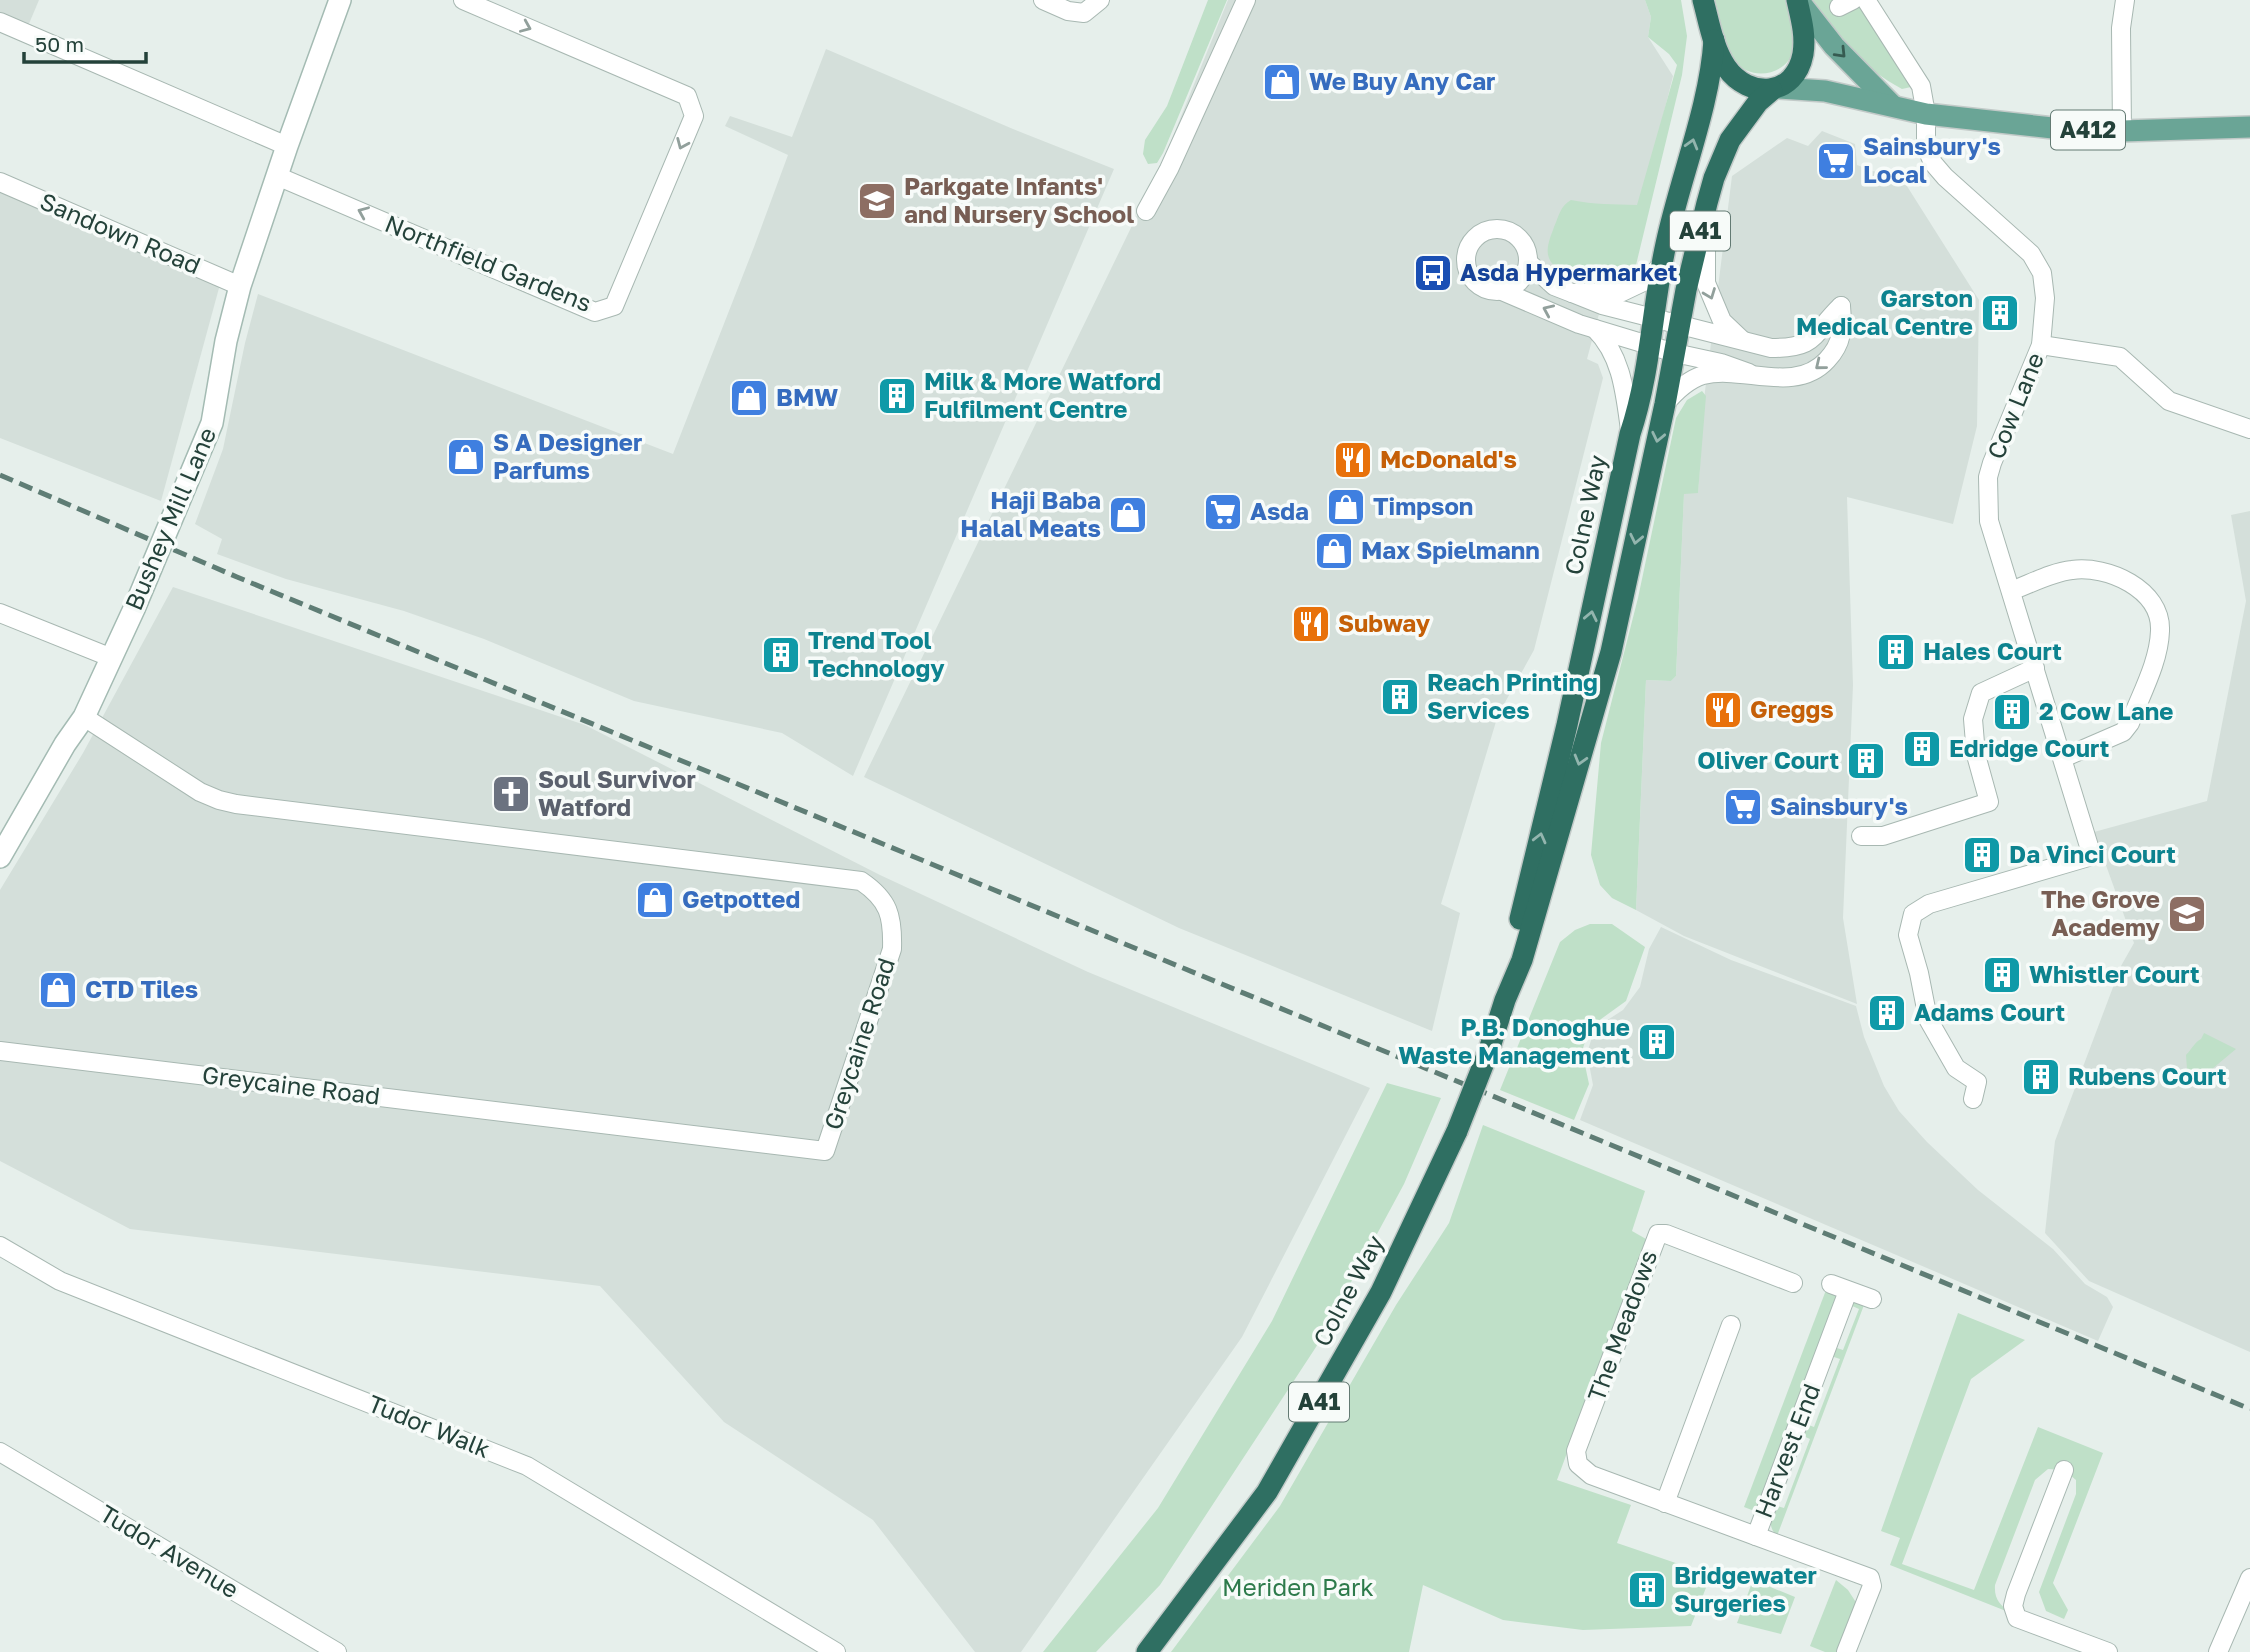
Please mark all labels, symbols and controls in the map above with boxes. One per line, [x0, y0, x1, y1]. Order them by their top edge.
one-way arrow [519, 19, 531, 33]
scale bar [24, 21, 147, 65]
text: 50 m [35, 31, 84, 57]
one-way arrow [1833, 44, 1846, 57]
shop icon: We Buy Any Car [1261, 61, 1303, 103]
place label: We Buy Any Car [1309, 66, 1495, 95]
road number: A412 [2051, 111, 2125, 150]
place label: Sainsbury's Local [1863, 131, 2001, 188]
one-way arrow [676, 137, 690, 150]
one-way arrow [1683, 138, 1698, 150]
supermarket icon: Sainsbury's Local [1815, 140, 1857, 182]
place label: Parkgate Infants' and Nursery School [904, 171, 1134, 228]
school or university icon: Parkgate Infants' and Nursery School [856, 180, 898, 222]
street label: Sandown Road [36, 186, 205, 279]
one-way arrow [357, 207, 369, 221]
street label: Northfield Gardens [381, 208, 596, 317]
road number: A41 [1670, 212, 1730, 250]
bus stop icon: Asda Hypermarket [1412, 252, 1454, 294]
place label: Asda Hypermarket [1460, 257, 1677, 286]
place label: Garston Medical Centre [1796, 283, 1973, 340]
one-way arrow [1702, 288, 1716, 300]
building icon: Garston Medical Centre [1979, 292, 2021, 334]
one-way arrow [1543, 304, 1555, 318]
street label: Cow Lane [1980, 348, 2049, 463]
one-way arrow [1816, 357, 1828, 370]
place label: Milk & More Watford Fulfilment Centre [924, 366, 1161, 423]
building icon: Milk & More Watford Fulfilment Centre [876, 375, 918, 417]
shop icon: BMW [728, 377, 770, 419]
place label: BMW [776, 382, 838, 411]
street label: Bushey Mill Lane [118, 423, 221, 614]
place label: S A Designer Parfums [493, 427, 642, 484]
one-way arrow [1652, 431, 1667, 443]
shop icon: S A Designer Parfums [445, 436, 487, 478]
restaurant icon: McDonald's [1332, 439, 1374, 481]
place label: McDonald's [1380, 444, 1517, 473]
street label: Colne Way [1558, 452, 1611, 577]
place label: Haji Baba Halal Meats [960, 485, 1101, 542]
shop icon: Timpson [1325, 486, 1367, 528]
supermarket icon: Asda [1202, 491, 1244, 533]
place label: Timpson [1373, 491, 1473, 520]
shop icon: Haji Baba Halal Meats [1107, 494, 1149, 536]
place label: Asda [1250, 496, 1309, 525]
shop icon: Max Spielmann [1313, 530, 1355, 572]
one-way arrow [1630, 533, 1645, 545]
place label: Max Spielmann [1361, 535, 1540, 564]
restaurant icon: Subway [1290, 603, 1332, 645]
place label: Subway [1338, 608, 1431, 637]
one-way arrow [1583, 610, 1597, 622]
place label: Trend Tool Technology [808, 625, 945, 682]
building icon: Hales Court [1875, 631, 1917, 673]
building icon: Trend Tool Technology [760, 634, 802, 676]
place label: Hales Court [1923, 636, 2062, 665]
place label: Reach Printing Services [1427, 667, 1598, 724]
building icon: Reach Printing Services [1379, 676, 1421, 718]
restaurant icon: Greggs [1702, 689, 1744, 731]
building icon: 2 Cow Lane [1991, 691, 2033, 733]
place label: Greggs [1750, 694, 1834, 723]
place label: 2 Cow Lane [2039, 696, 2173, 725]
building icon: Edridge Court [1901, 728, 1943, 770]
place label: Edridge Court [1949, 733, 2109, 762]
building icon: Oliver Court [1845, 740, 1887, 782]
place label: Oliver Court [1697, 745, 1839, 774]
one-way arrow [1574, 753, 1589, 765]
place label: Soul Survivor Watford [538, 764, 696, 821]
church icon: Soul Survivor Watford [490, 773, 532, 815]
supermarket icon: Sainsbury's [1722, 786, 1764, 828]
place label: Sainsbury's [1770, 791, 1908, 820]
one-way arrow [1532, 832, 1546, 844]
building icon: Da Vinci Court [1961, 834, 2003, 876]
place label: Da Vinci Court [2009, 839, 2176, 868]
shop icon: Getpotted [634, 879, 676, 921]
place label: Getpotted [682, 884, 800, 913]
place label: The Grove Academy [2041, 884, 2161, 941]
school or university icon: The Grove Academy [2166, 893, 2208, 935]
street label: Greycaine Road [817, 954, 900, 1133]
building icon: Whistler Court [1981, 954, 2023, 996]
place label: Whistler Court [2029, 959, 2200, 988]
shop icon: CTD Tiles [37, 969, 79, 1011]
place label: CTD Tiles [85, 974, 198, 1003]
building icon: Adams Court [1866, 992, 1908, 1034]
place label: Adams Court [1914, 997, 2065, 1026]
place label: P.B. Donoghue Waste Management [1398, 1012, 1630, 1069]
building icon: P.B. Donoghue Waste Management [1636, 1021, 1678, 1063]
building icon: Rubens Court [2020, 1056, 2062, 1098]
street label: Greycaine Road [201, 1059, 382, 1110]
place label: Rubens Court [2068, 1061, 2227, 1090]
street label: Colne Way [1306, 1230, 1389, 1351]
street label: The Meadows [1581, 1246, 1662, 1405]
street label: Harvest End [1748, 1379, 1825, 1522]
road number: A41 [1289, 1382, 1349, 1422]
street label: Tudor Walk [364, 1388, 495, 1463]
street label: Tudor Avenue [95, 1498, 244, 1603]
place label: Bridgewater Surgeries [1674, 1560, 1817, 1617]
building icon: Bridgewater Surgeries [1626, 1569, 1668, 1611]
park label: Meriden Park [1222, 1572, 1374, 1601]

